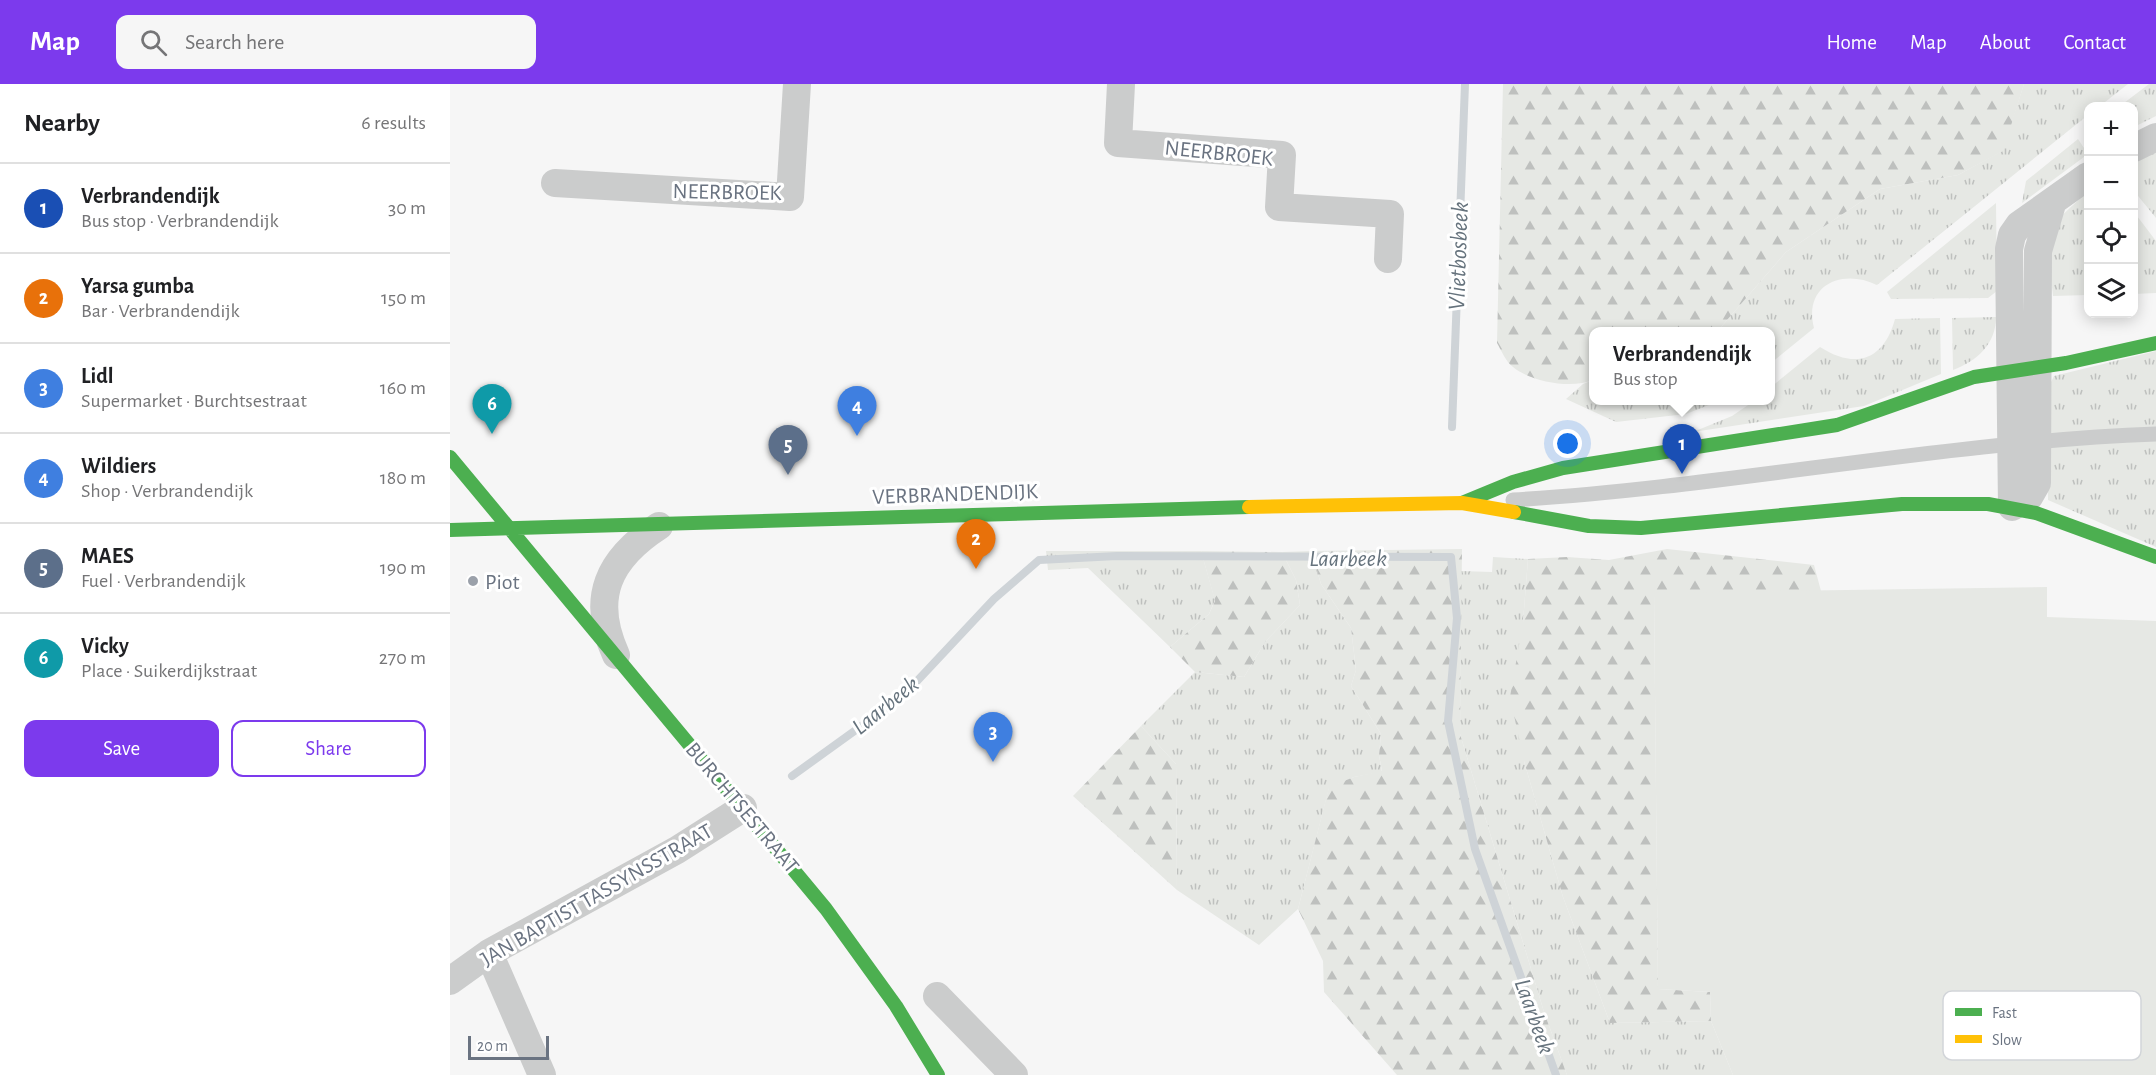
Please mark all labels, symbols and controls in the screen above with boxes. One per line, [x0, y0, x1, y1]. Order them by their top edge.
search box [116, 15, 536, 69]
icon: search [137, 26, 170, 59]
text: Map [30, 28, 80, 56]
text: Search here [185, 31, 284, 53]
text: Home [1826, 32, 1877, 53]
text: Map [1910, 32, 1947, 53]
text: About [1980, 32, 2030, 53]
text: Contact [2063, 32, 2126, 53]
map controls [2084, 102, 2138, 318]
button: + [2084, 102, 2138, 156]
text: Nearby [24, 110, 100, 136]
text: 6 results [361, 113, 426, 133]
street label: NEERBROEK [1164, 136, 1275, 170]
button: − [2084, 156, 2138, 210]
street label: NEERBROEK [672, 180, 783, 204]
text: Verbrandendijk [81, 185, 220, 207]
text: 1 [40, 198, 47, 218]
text: 30 m [388, 198, 426, 218]
water label: Vlietbosbeek [1445, 201, 1473, 311]
button: locate [2084, 210, 2138, 264]
text: Bus stop · Verbrandendijk [81, 211, 279, 231]
button: layers [2084, 264, 2138, 318]
text: Yarsa gumba [81, 275, 194, 297]
text: 2 [39, 288, 48, 308]
text: 150 m [381, 288, 426, 308]
text: Bar · Verbrandendijk [81, 301, 240, 321]
popup [1589, 327, 1775, 405]
text: Verbrandendijk [1613, 343, 1751, 365]
text: Lidl [81, 365, 114, 387]
text: Bus stop [1613, 369, 1678, 389]
text: 3 [39, 378, 48, 398]
text: 160 m [380, 378, 426, 398]
pin: 6 [472, 384, 512, 434]
pin: 4 [838, 386, 876, 436]
text: Supermarket · Burchtsestraat [81, 391, 307, 411]
pin: 1 [1662, 424, 1702, 474]
pin: 5 [768, 426, 808, 475]
your location [1553, 429, 1582, 458]
text: Wildiers [81, 455, 156, 477]
text: 4 [38, 468, 49, 488]
text: 180 m [380, 468, 426, 488]
street label: VERBRANDENDIJK [872, 480, 1039, 508]
text: Shop · Verbrandendijk [81, 481, 253, 501]
pin: 2 [956, 520, 996, 569]
text: MAES [81, 545, 134, 567]
water label: Laarbeek [1309, 547, 1387, 571]
text: 5 [39, 558, 48, 578]
text: 190 m [380, 558, 426, 578]
text: Fuel · Verbrandendijk [81, 571, 246, 591]
place label: Piot [485, 571, 520, 593]
marker: Piot [466, 574, 480, 588]
text: Vicky [81, 635, 129, 657]
text: 6 [39, 648, 48, 668]
text: 270 m [379, 648, 426, 668]
text: Place · Suikerdijkstraat [81, 661, 257, 681]
water label: Laarbeek [848, 672, 924, 740]
pin: 3 [974, 712, 1012, 762]
button: Save [24, 720, 219, 777]
button: Share [231, 720, 426, 777]
street label: BURCHTSESTRAAT [681, 738, 803, 877]
street label: JAN BAPTIST TASSYNSSTRAAT [477, 819, 716, 970]
water label: Laarbeek [1509, 976, 1559, 1057]
legend [1943, 991, 2141, 1060]
text: Fast [1992, 1005, 2017, 1021]
text: Slow [1992, 1032, 2022, 1048]
scale bar [468, 1033, 549, 1060]
text: 20 m [477, 1038, 508, 1054]

